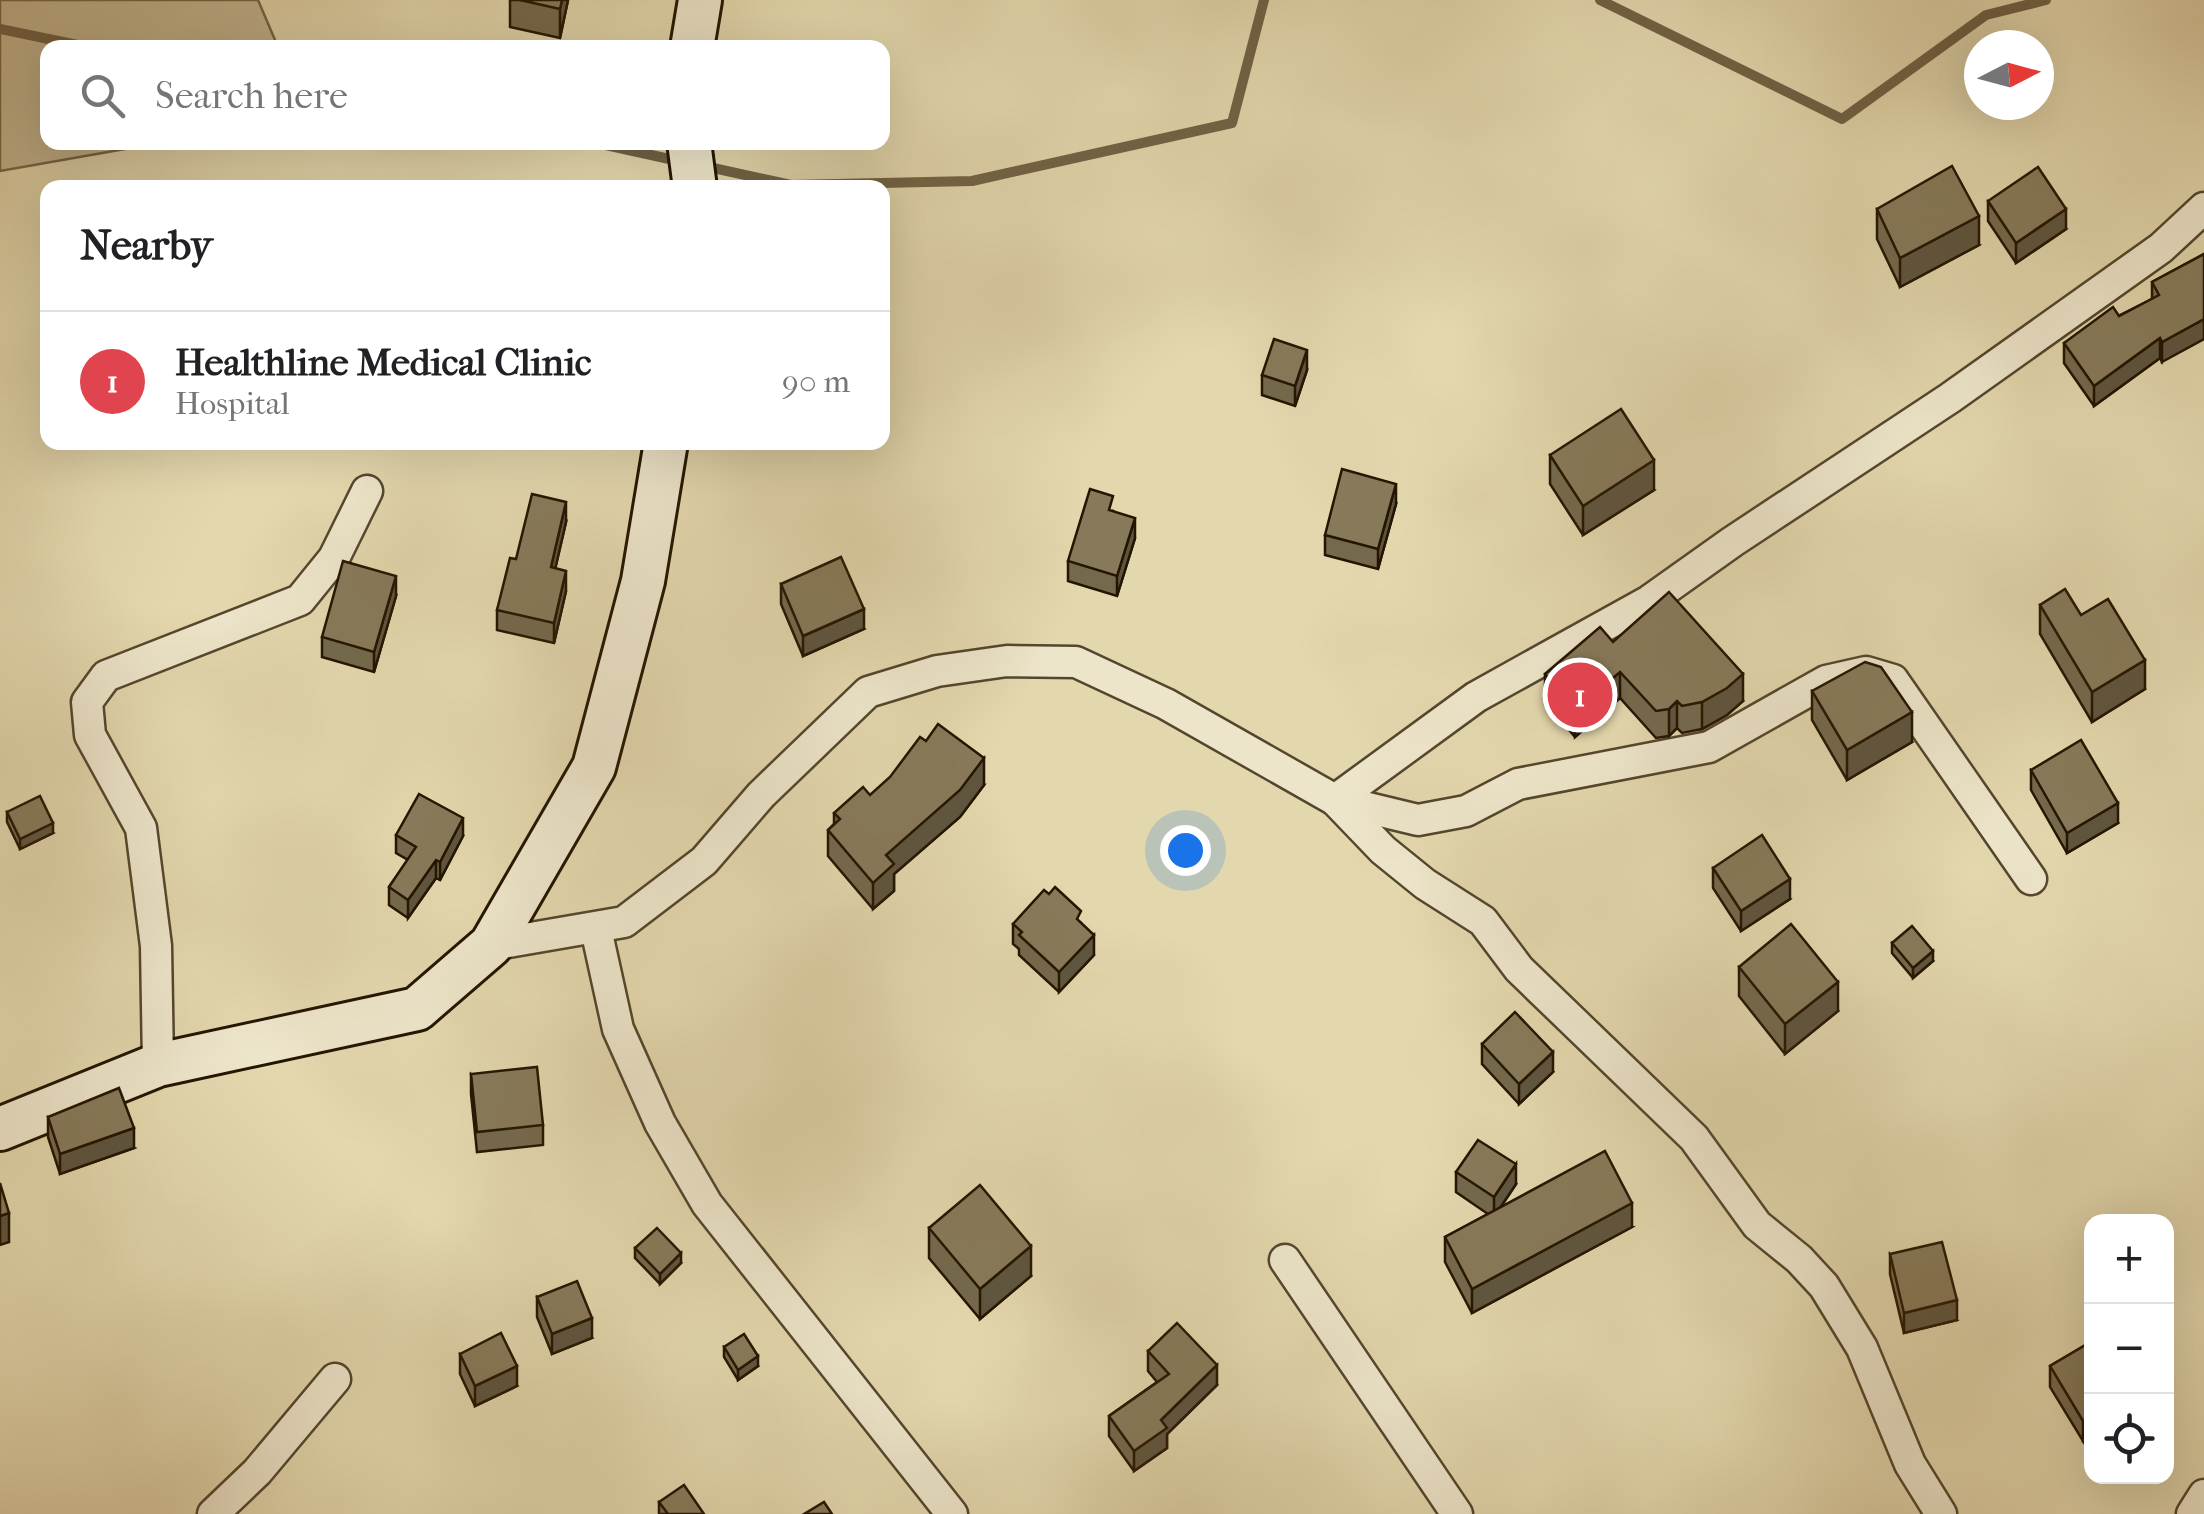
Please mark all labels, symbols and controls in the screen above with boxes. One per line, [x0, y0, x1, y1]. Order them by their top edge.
north arrow [1964, 30, 2054, 120]
search box [40, 40, 890, 150]
icon: search [75, 68, 130, 123]
text: Search here [155, 73, 348, 118]
text: Nearby [80, 221, 212, 270]
text: Healthline Medical Clinic [175, 340, 592, 385]
text: 1 [107, 363, 118, 400]
text: 90 m [782, 363, 850, 400]
text: Hospital [175, 385, 290, 422]
pin: 1 [1548, 658, 1612, 732]
your location [1160, 825, 1211, 876]
map controls [2084, 1214, 2174, 1484]
button: + [2084, 1214, 2174, 1304]
button: − [2084, 1304, 2174, 1394]
button: locate [2084, 1394, 2174, 1484]

